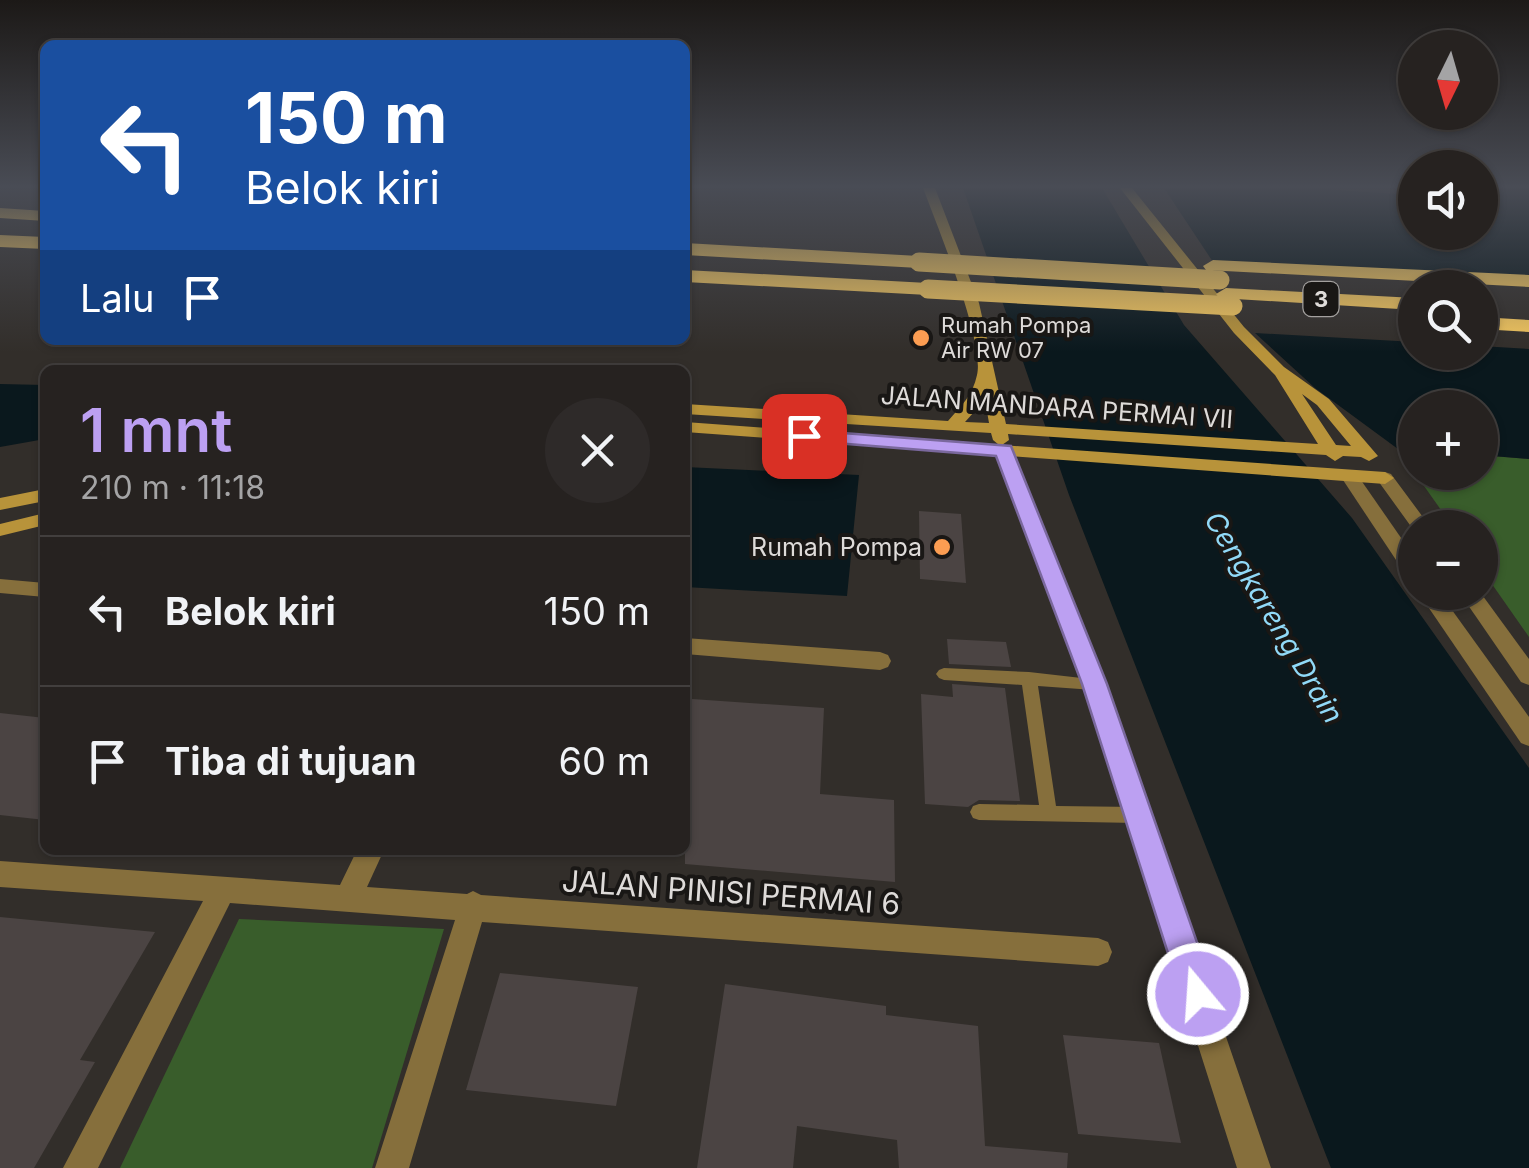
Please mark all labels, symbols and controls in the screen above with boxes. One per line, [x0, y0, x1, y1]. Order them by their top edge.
north arrow [1398, 30, 1498, 130]
map controls [1398, 30, 1498, 610]
text: 150 m [245, 75, 448, 160]
icon: left [80, 80, 210, 210]
button: sound [1398, 150, 1498, 250]
text: Belok kiri [245, 160, 440, 215]
icon: arrive [175, 270, 230, 325]
button: search [1398, 270, 1498, 370]
text: Lalu [80, 275, 155, 321]
road number: 3 [1304, 282, 1338, 316]
place label: Rumah Pompa Air RW 07 [941, 312, 1091, 363]
marker: Rumah Pompa Air RW 07 [910, 327, 932, 349]
street label: JALAN MANDARA PERMAI VII [880, 380, 1234, 434]
button: + [1398, 390, 1498, 490]
text: 1 mnt [80, 394, 232, 466]
pin [762, 394, 847, 479]
button: close [545, 398, 650, 503]
icon: arrive [777, 409, 832, 464]
text: 210 m · 11:18 [80, 468, 265, 507]
water label: Cengkareng Drain [1197, 505, 1351, 729]
button: − [1398, 510, 1498, 610]
place label: Rumah Pompa [751, 532, 922, 562]
marker: Rumah Pompa [931, 536, 953, 558]
icon: left [80, 584, 135, 639]
text: Belok kiri [165, 588, 336, 634]
text: 150 m [543, 588, 650, 634]
icon: arrive [80, 734, 135, 789]
text: Tiba di tujuan [165, 738, 417, 784]
text: 60 m [558, 738, 650, 784]
street label: JALAN PINISI PERMAI 6 [561, 862, 901, 922]
position arrow [1146, 942, 1250, 1046]

